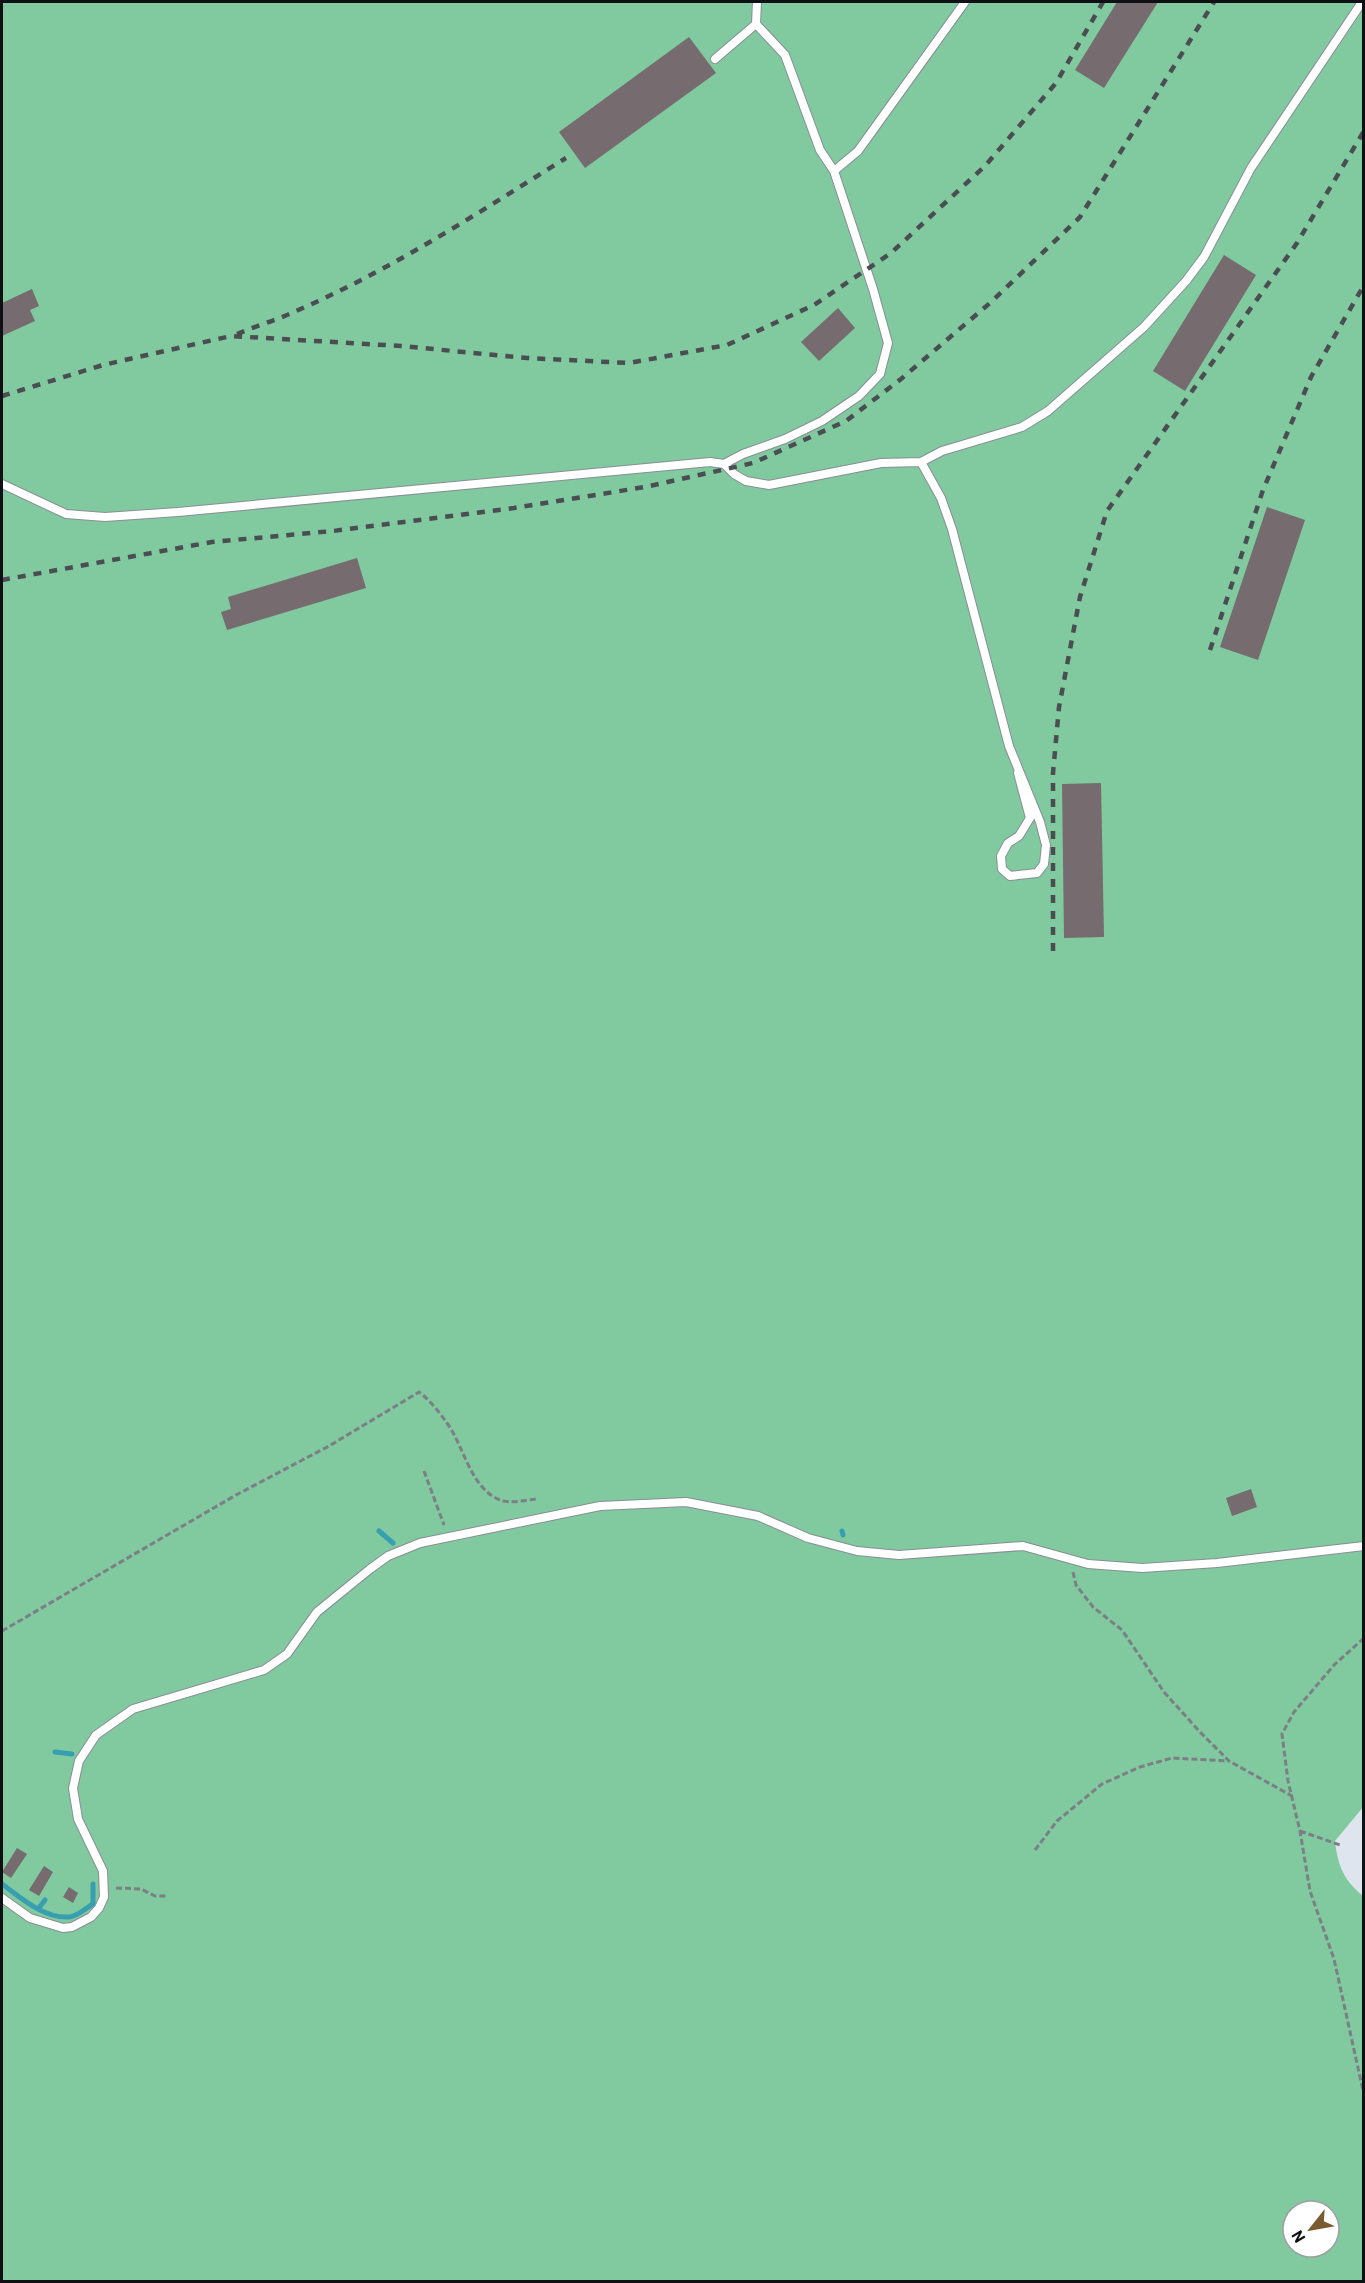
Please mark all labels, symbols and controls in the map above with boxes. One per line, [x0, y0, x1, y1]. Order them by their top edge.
north arrow [1281, 2199, 1341, 2259]
text: N [1287, 2228, 1309, 2246]

